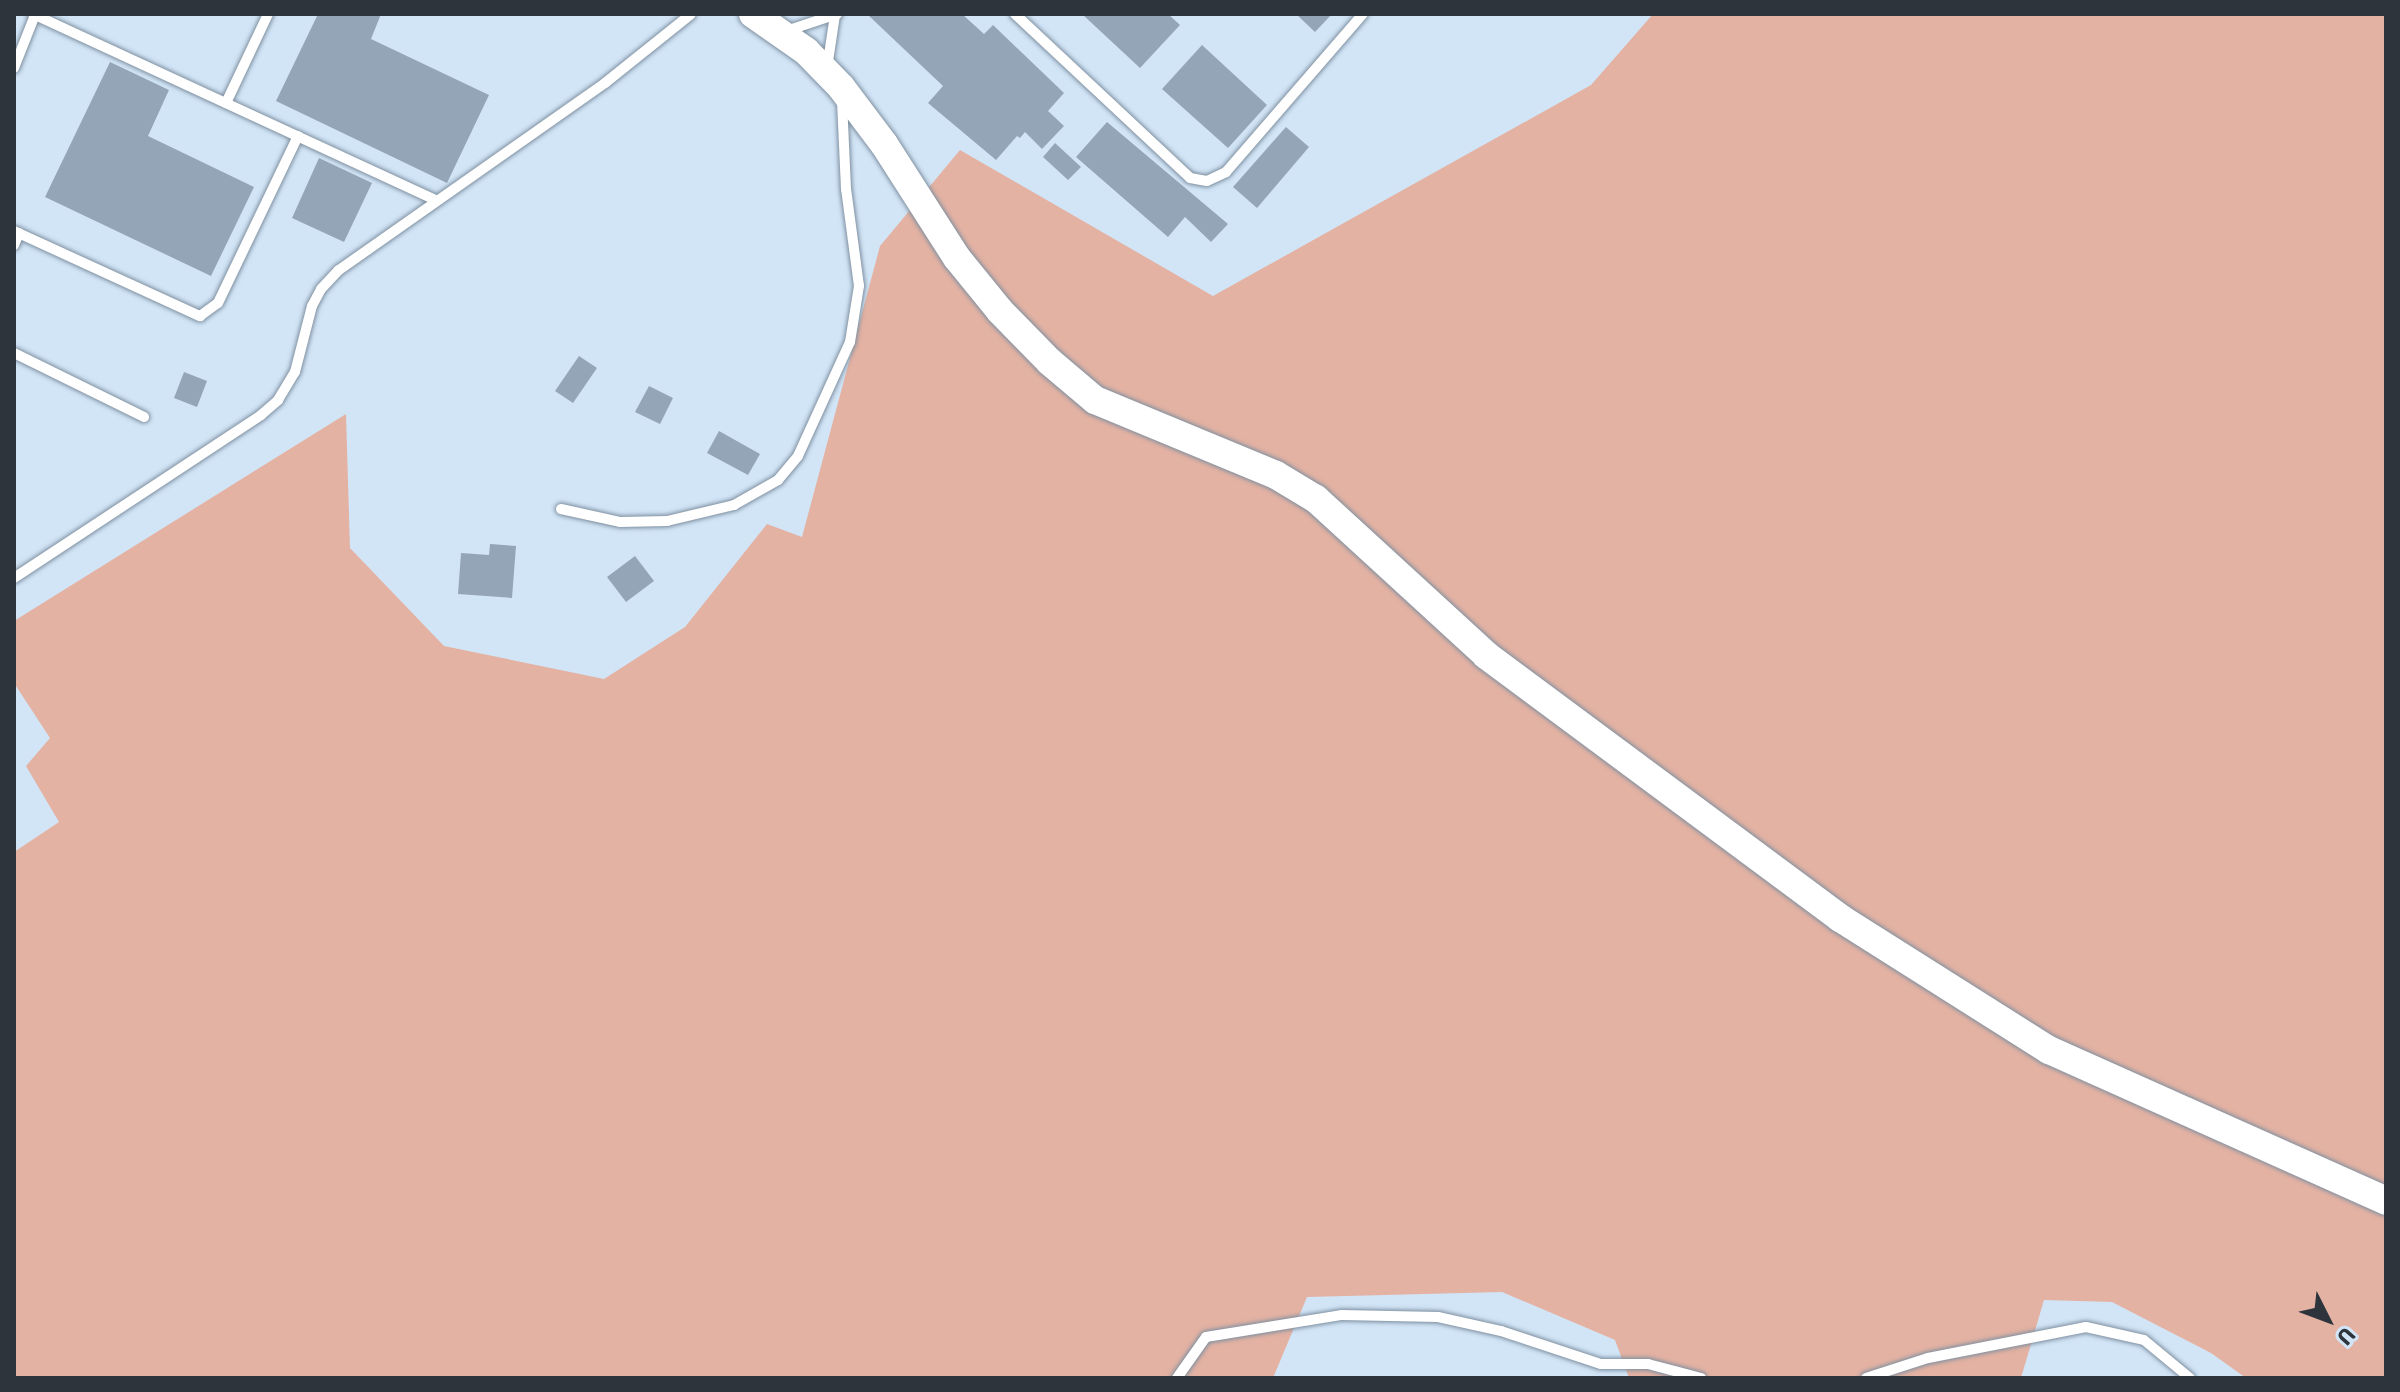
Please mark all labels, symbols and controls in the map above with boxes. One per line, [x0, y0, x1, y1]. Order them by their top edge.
north arrow [2288, 1280, 2368, 1360]
text: U [2331, 1322, 2361, 1351]

